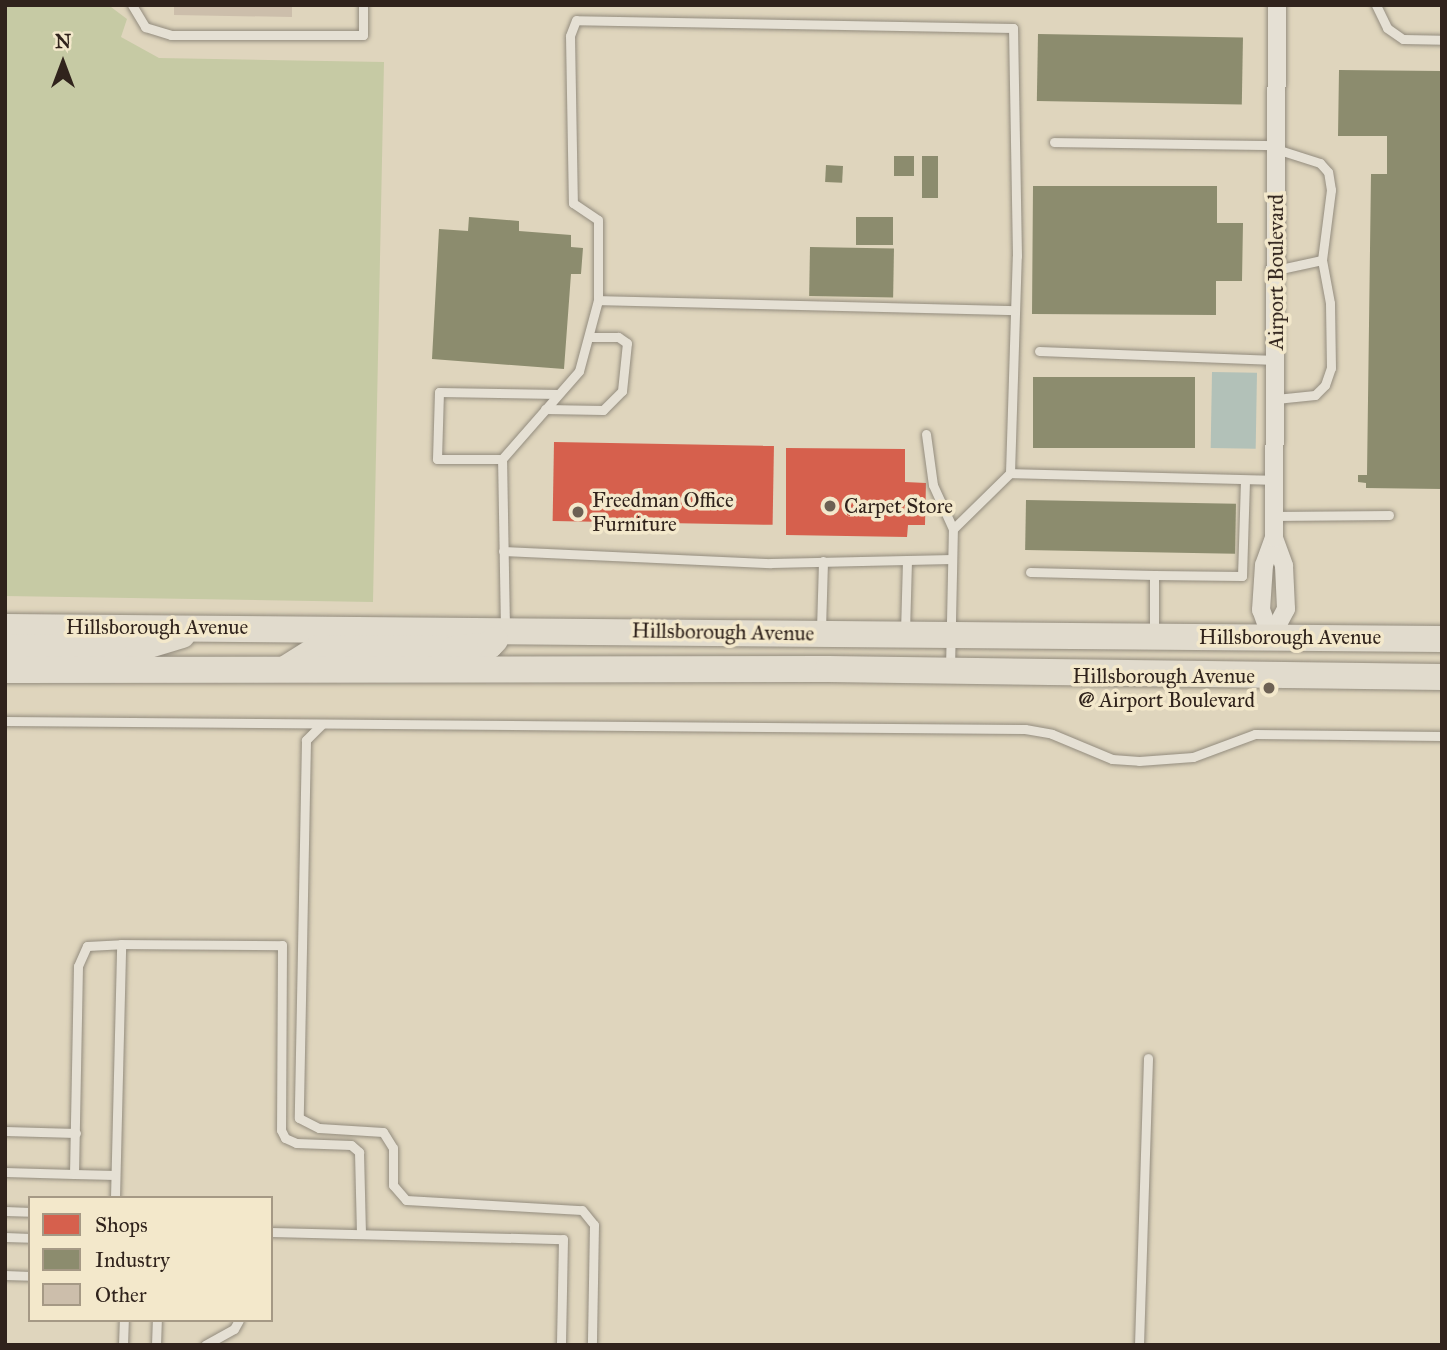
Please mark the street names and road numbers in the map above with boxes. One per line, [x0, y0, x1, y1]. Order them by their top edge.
street label: Airport Boulevard [1263, 194, 1289, 350]
street label: Hillsborough Avenue [66, 614, 248, 640]
street label: Hillsborough Avenue [632, 618, 814, 646]
street label: Hillsborough Avenue [1199, 624, 1381, 650]

